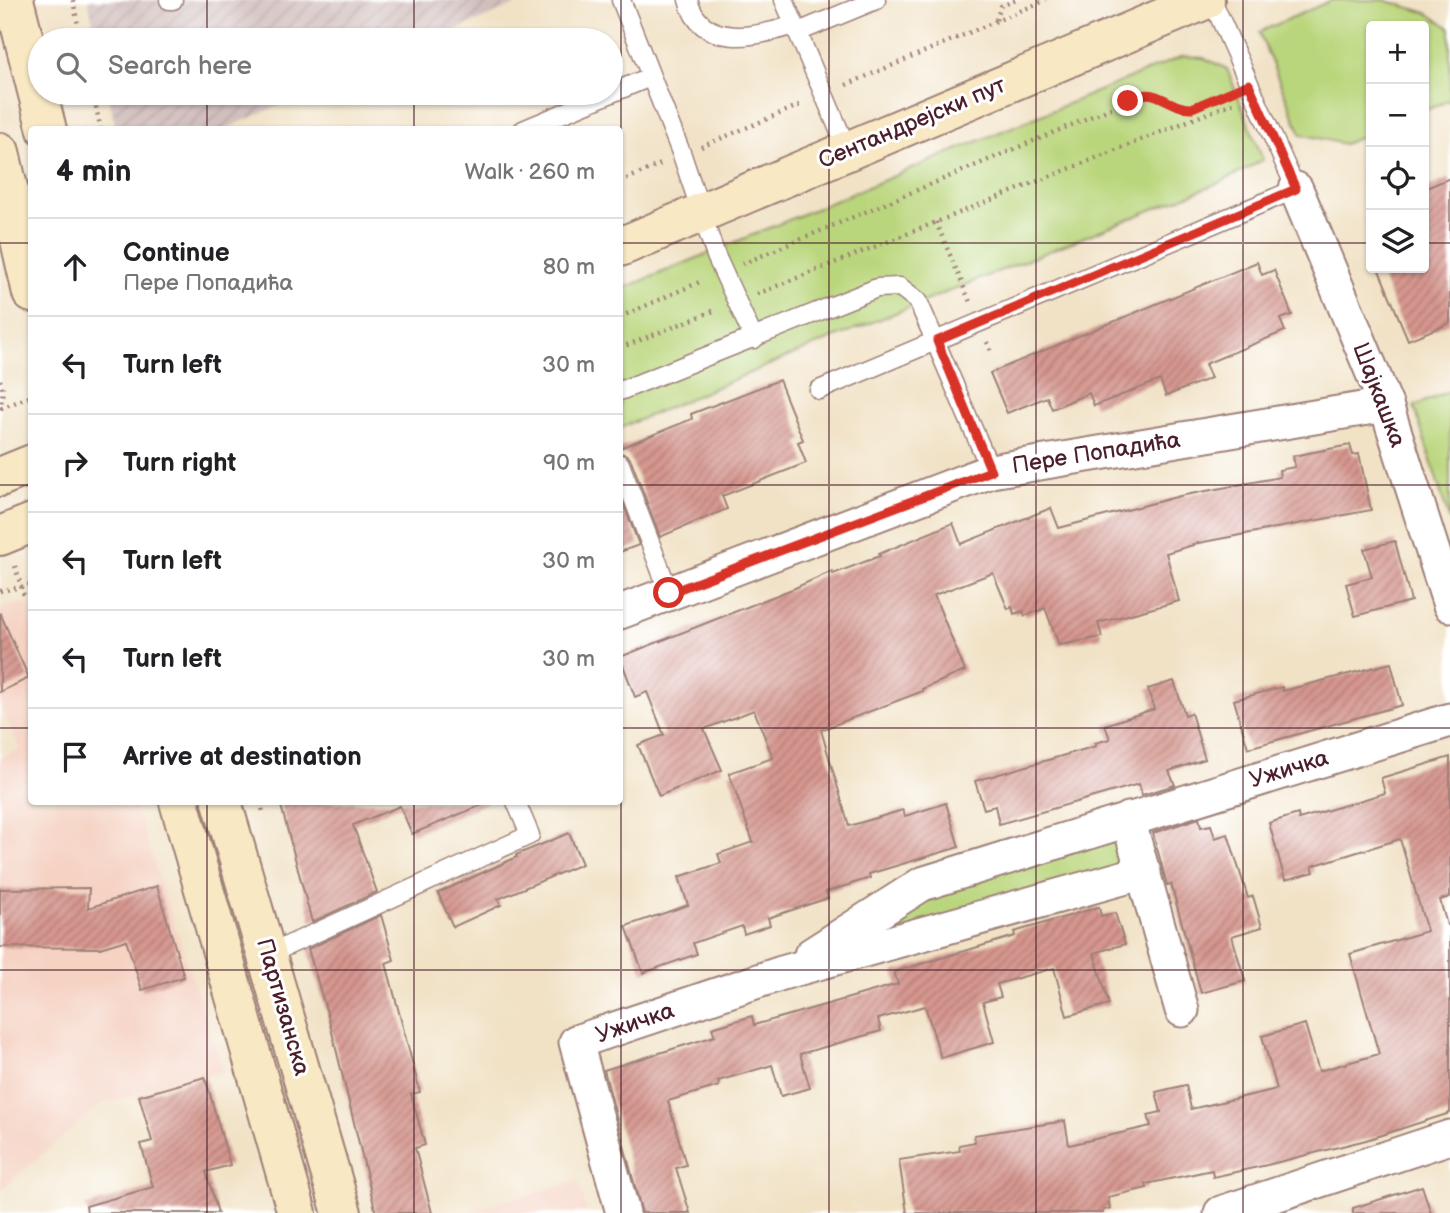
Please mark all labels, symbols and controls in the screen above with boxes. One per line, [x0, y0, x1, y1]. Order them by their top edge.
map controls [1366, 21, 1429, 273]
button: + [1366, 21, 1429, 84]
search box [28, 28, 623, 105]
icon: search [52, 48, 90, 86]
text: Search here [108, 51, 252, 82]
street label: Сентандрејски пут [814, 71, 1010, 175]
button: − [1366, 84, 1429, 147]
route end [1112, 85, 1143, 116]
button: locate [1366, 147, 1429, 210]
text: 4 min [56, 154, 131, 190]
text: Walk · 260 m [465, 158, 595, 186]
button: layers [1366, 210, 1429, 273]
text: Continue [123, 238, 230, 269]
icon: ahead [56, 248, 94, 286]
text: 80 m [543, 253, 595, 281]
text: Пере Попадића [123, 269, 293, 297]
street label: Шајкашка [1346, 339, 1412, 452]
icon: left [56, 346, 94, 384]
text: Turn left [123, 350, 222, 381]
text: 30 m [542, 351, 595, 379]
street label: Пере Попадића [1010, 426, 1183, 480]
icon: right [56, 444, 94, 482]
text: Turn right [123, 448, 236, 479]
text: 90 m [543, 449, 595, 477]
icon: left [56, 542, 94, 580]
text: Turn left [123, 546, 222, 577]
text: 30 m [542, 547, 595, 575]
route start [653, 577, 684, 608]
icon: left [56, 640, 94, 678]
text: Turn left [123, 644, 222, 675]
text: 30 m [542, 645, 595, 673]
icon: arrive [56, 738, 94, 776]
text: Arrive at destination [123, 742, 362, 773]
street label: Ужичка [1246, 744, 1332, 794]
street label: Партизанска [250, 935, 316, 1079]
street label: Ужичка [592, 996, 678, 1049]

